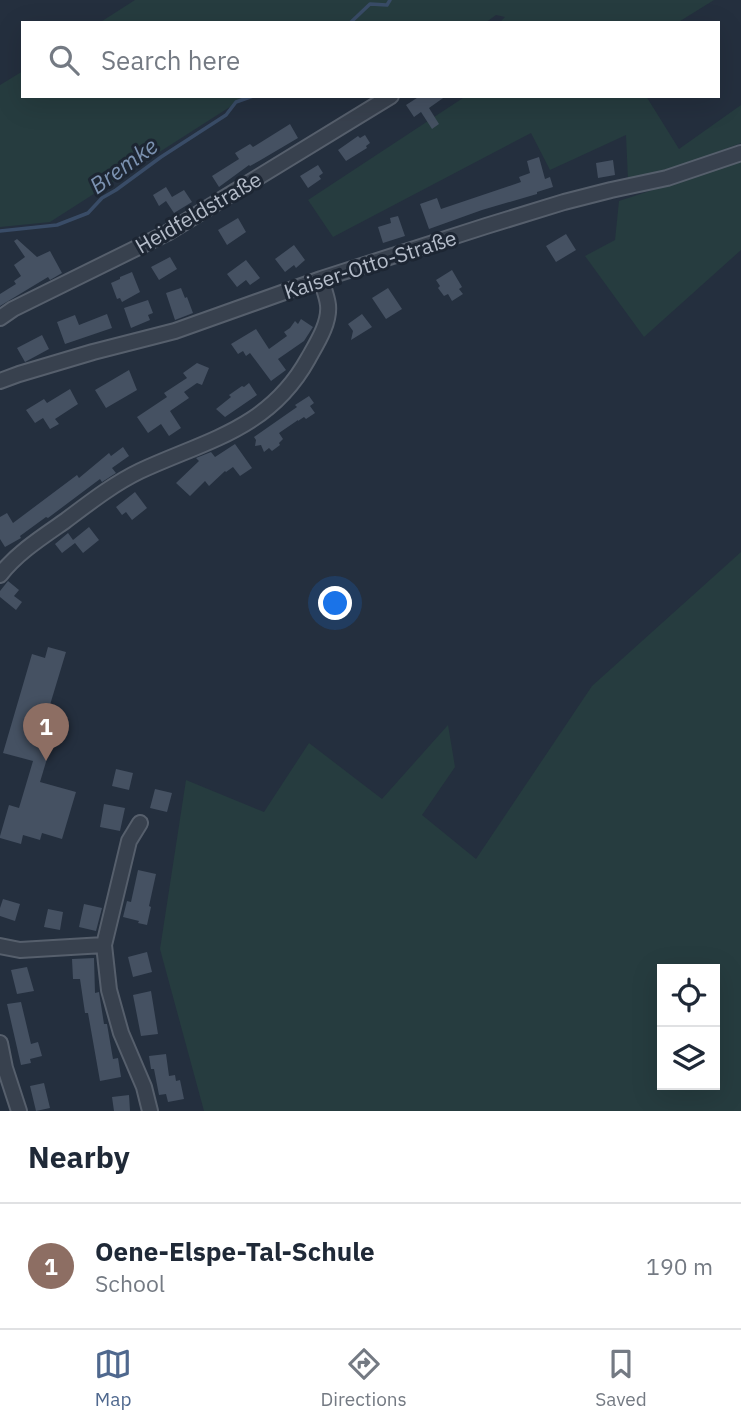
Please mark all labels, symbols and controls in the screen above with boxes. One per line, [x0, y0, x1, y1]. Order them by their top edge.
search box [21, 21, 720, 98]
icon: search [45, 41, 83, 79]
text: Search here [101, 43, 240, 77]
water label: Bremke [83, 130, 163, 200]
street label: Heidfeldstraße [130, 165, 266, 259]
street label: Kaiser-Otto-Straße [280, 223, 460, 305]
your location [318, 586, 352, 620]
pin: 1 [23, 703, 69, 761]
map controls [657, 964, 720, 1090]
button: locate [657, 964, 720, 1027]
button: layers [657, 1027, 720, 1090]
text: Nearby [28, 1137, 130, 1176]
text: Oene-Elspe-Tal-Schule [95, 1234, 375, 1268]
text: 1 [44, 1251, 58, 1281]
text: 190 m [646, 1251, 713, 1281]
text: School [95, 1268, 165, 1298]
tab: Map [94, 1345, 132, 1411]
tab: Directions [320, 1345, 407, 1411]
tab: Saved [595, 1345, 647, 1411]

